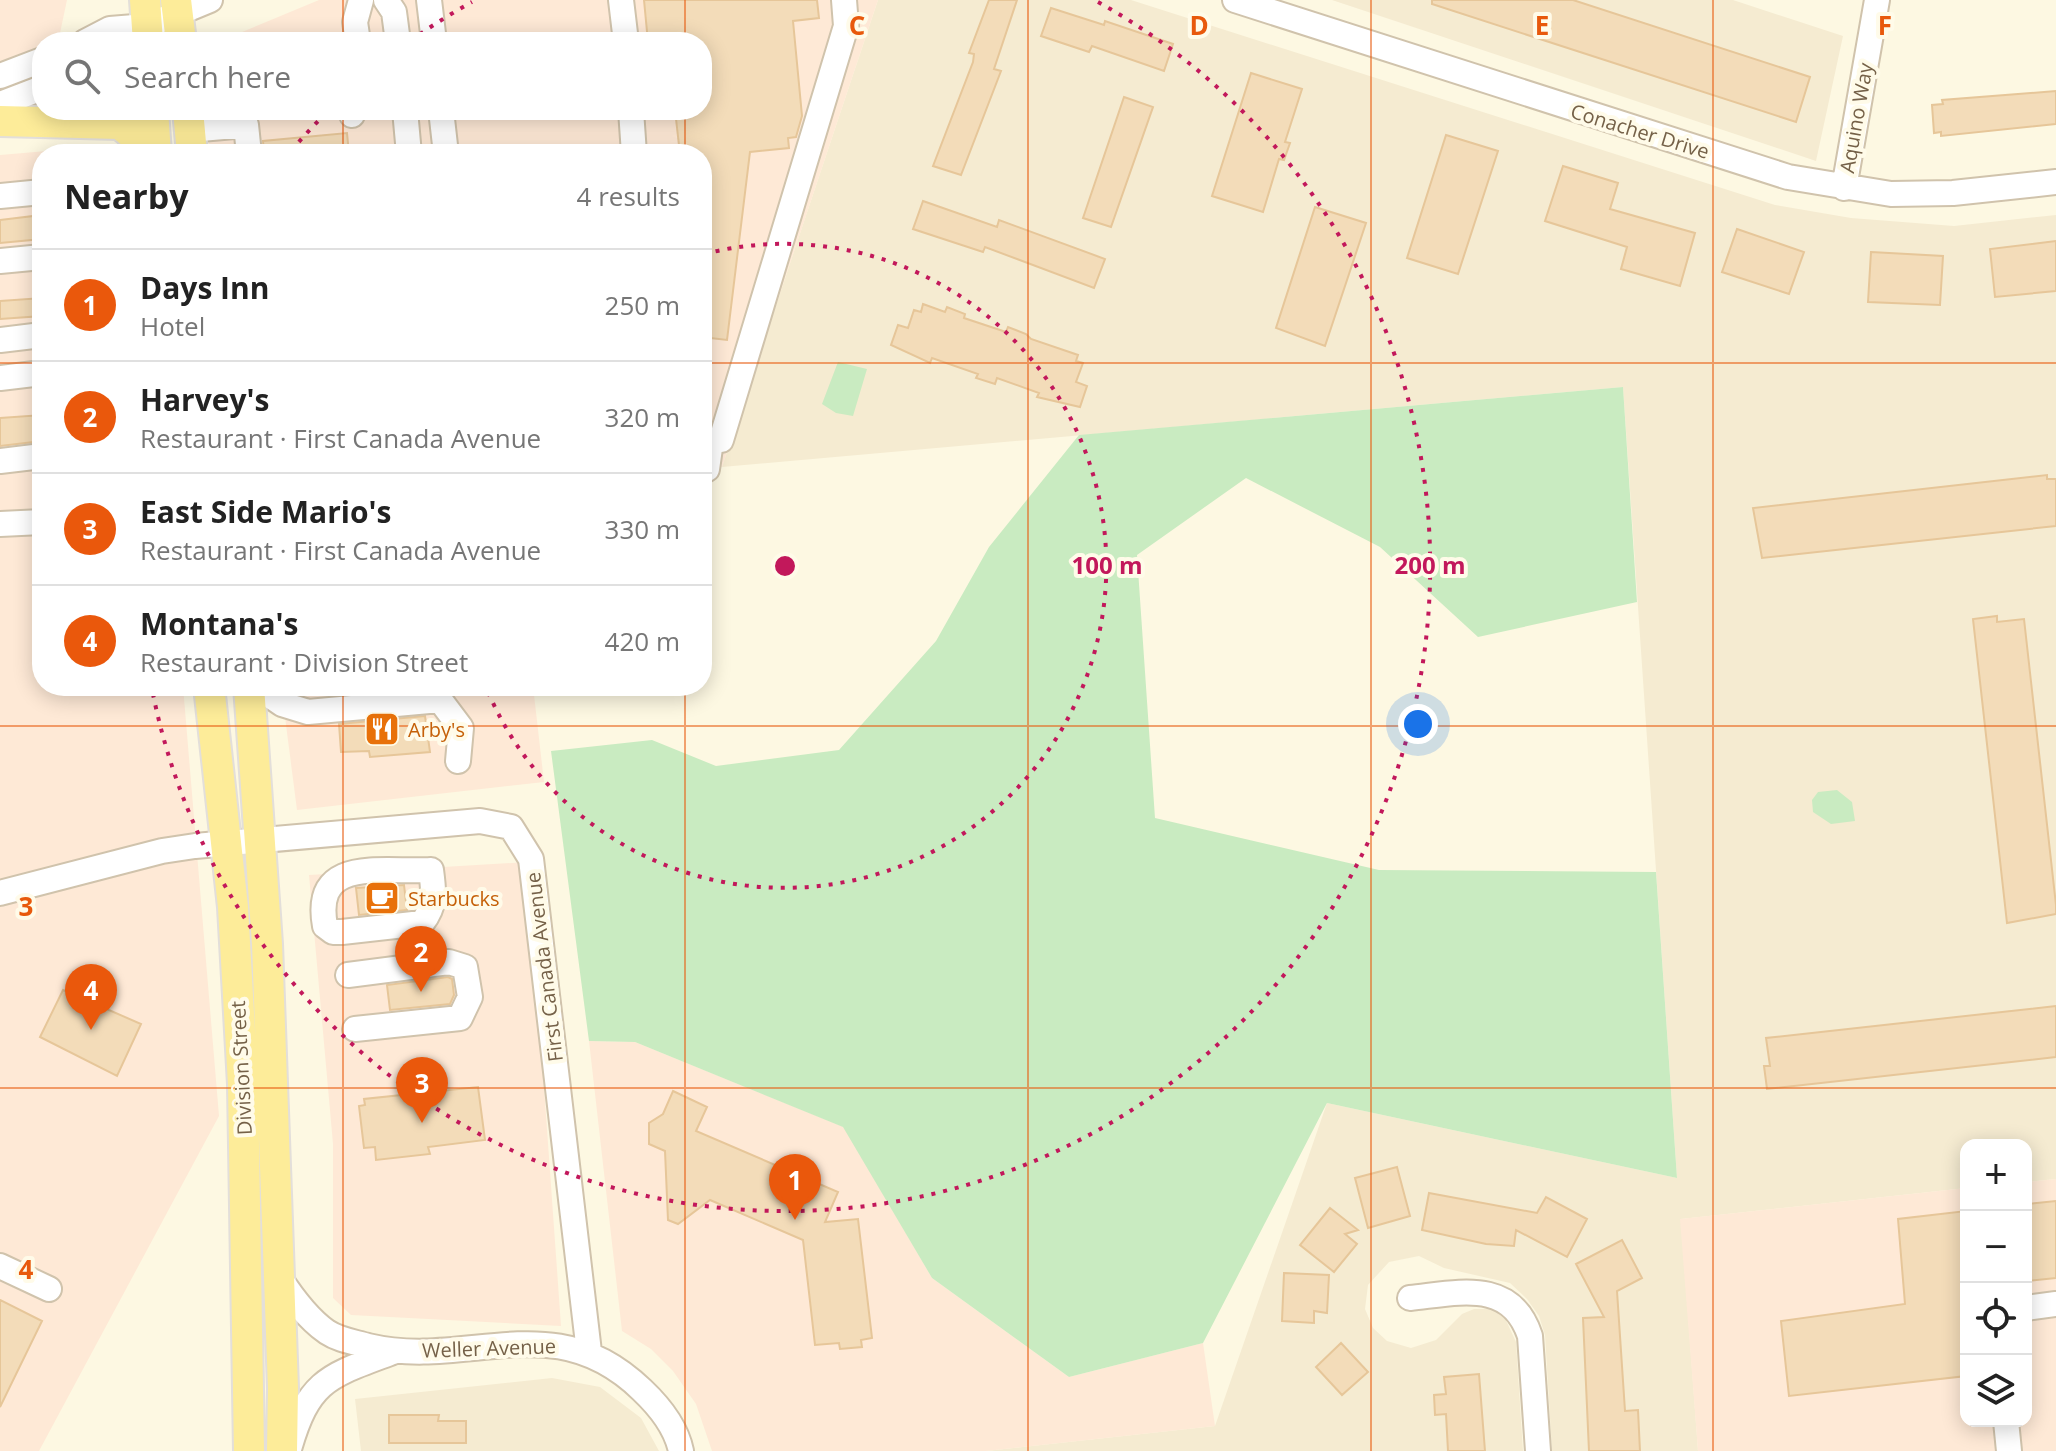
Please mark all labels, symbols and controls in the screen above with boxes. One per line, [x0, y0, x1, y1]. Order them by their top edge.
text: C [849, 7, 865, 43]
text: D [1189, 7, 1209, 43]
text: E [1535, 7, 1549, 43]
text: F [1878, 7, 1892, 43]
search box [32, 32, 712, 120]
icon: search [60, 54, 104, 98]
text: Search here [124, 56, 291, 97]
street label: Aquino Way [1833, 60, 1879, 175]
street label: Conacher Drive [1567, 97, 1713, 165]
text: Nearby [64, 173, 189, 219]
text: 4 results [577, 178, 680, 214]
text: Days Inn [140, 267, 269, 308]
text: 1 [83, 287, 97, 323]
text: 250 m [605, 287, 680, 323]
text: Hotel [140, 308, 205, 344]
text: Harvey's [140, 379, 269, 420]
text: 2 [83, 399, 97, 435]
text: 320 m [605, 399, 680, 435]
text: Restaurant · First Canada Avenue [140, 420, 541, 456]
text: East Side Mario's [140, 491, 391, 532]
text: 3 [83, 511, 97, 547]
text: 330 m [605, 511, 680, 547]
text: Restaurant · First Canada Avenue [140, 532, 541, 568]
text: 100 m [1072, 548, 1142, 581]
text: 200 m [1395, 548, 1465, 581]
centre of rings [771, 552, 799, 580]
text: Montana's [140, 603, 298, 644]
text: 4 [83, 623, 97, 659]
text: 420 m [605, 623, 680, 659]
text: Restaurant · Division Street [140, 644, 468, 680]
your location [1398, 704, 1438, 744]
restaurant icon: Arby's [363, 710, 401, 748]
place label: Arby's [408, 716, 465, 743]
street label: First Canada Avenue [519, 871, 569, 1063]
cafe icon: Starbucks [363, 879, 401, 917]
place label: Starbucks [408, 885, 500, 912]
text: 3 [19, 888, 33, 924]
pin: 2 [395, 926, 447, 992]
pin: 4 [65, 964, 117, 1030]
street label: Division Street [224, 1000, 258, 1136]
pin: 3 [396, 1057, 448, 1123]
map controls [1960, 1139, 2032, 1427]
button: + [1960, 1139, 2032, 1211]
pin: 1 [769, 1154, 821, 1220]
button: − [1960, 1211, 2032, 1283]
text: 4 [19, 1251, 34, 1287]
button: locate [1960, 1283, 2032, 1355]
street label: Weller Avenue [422, 1332, 556, 1364]
button: layers [1960, 1355, 2032, 1427]

